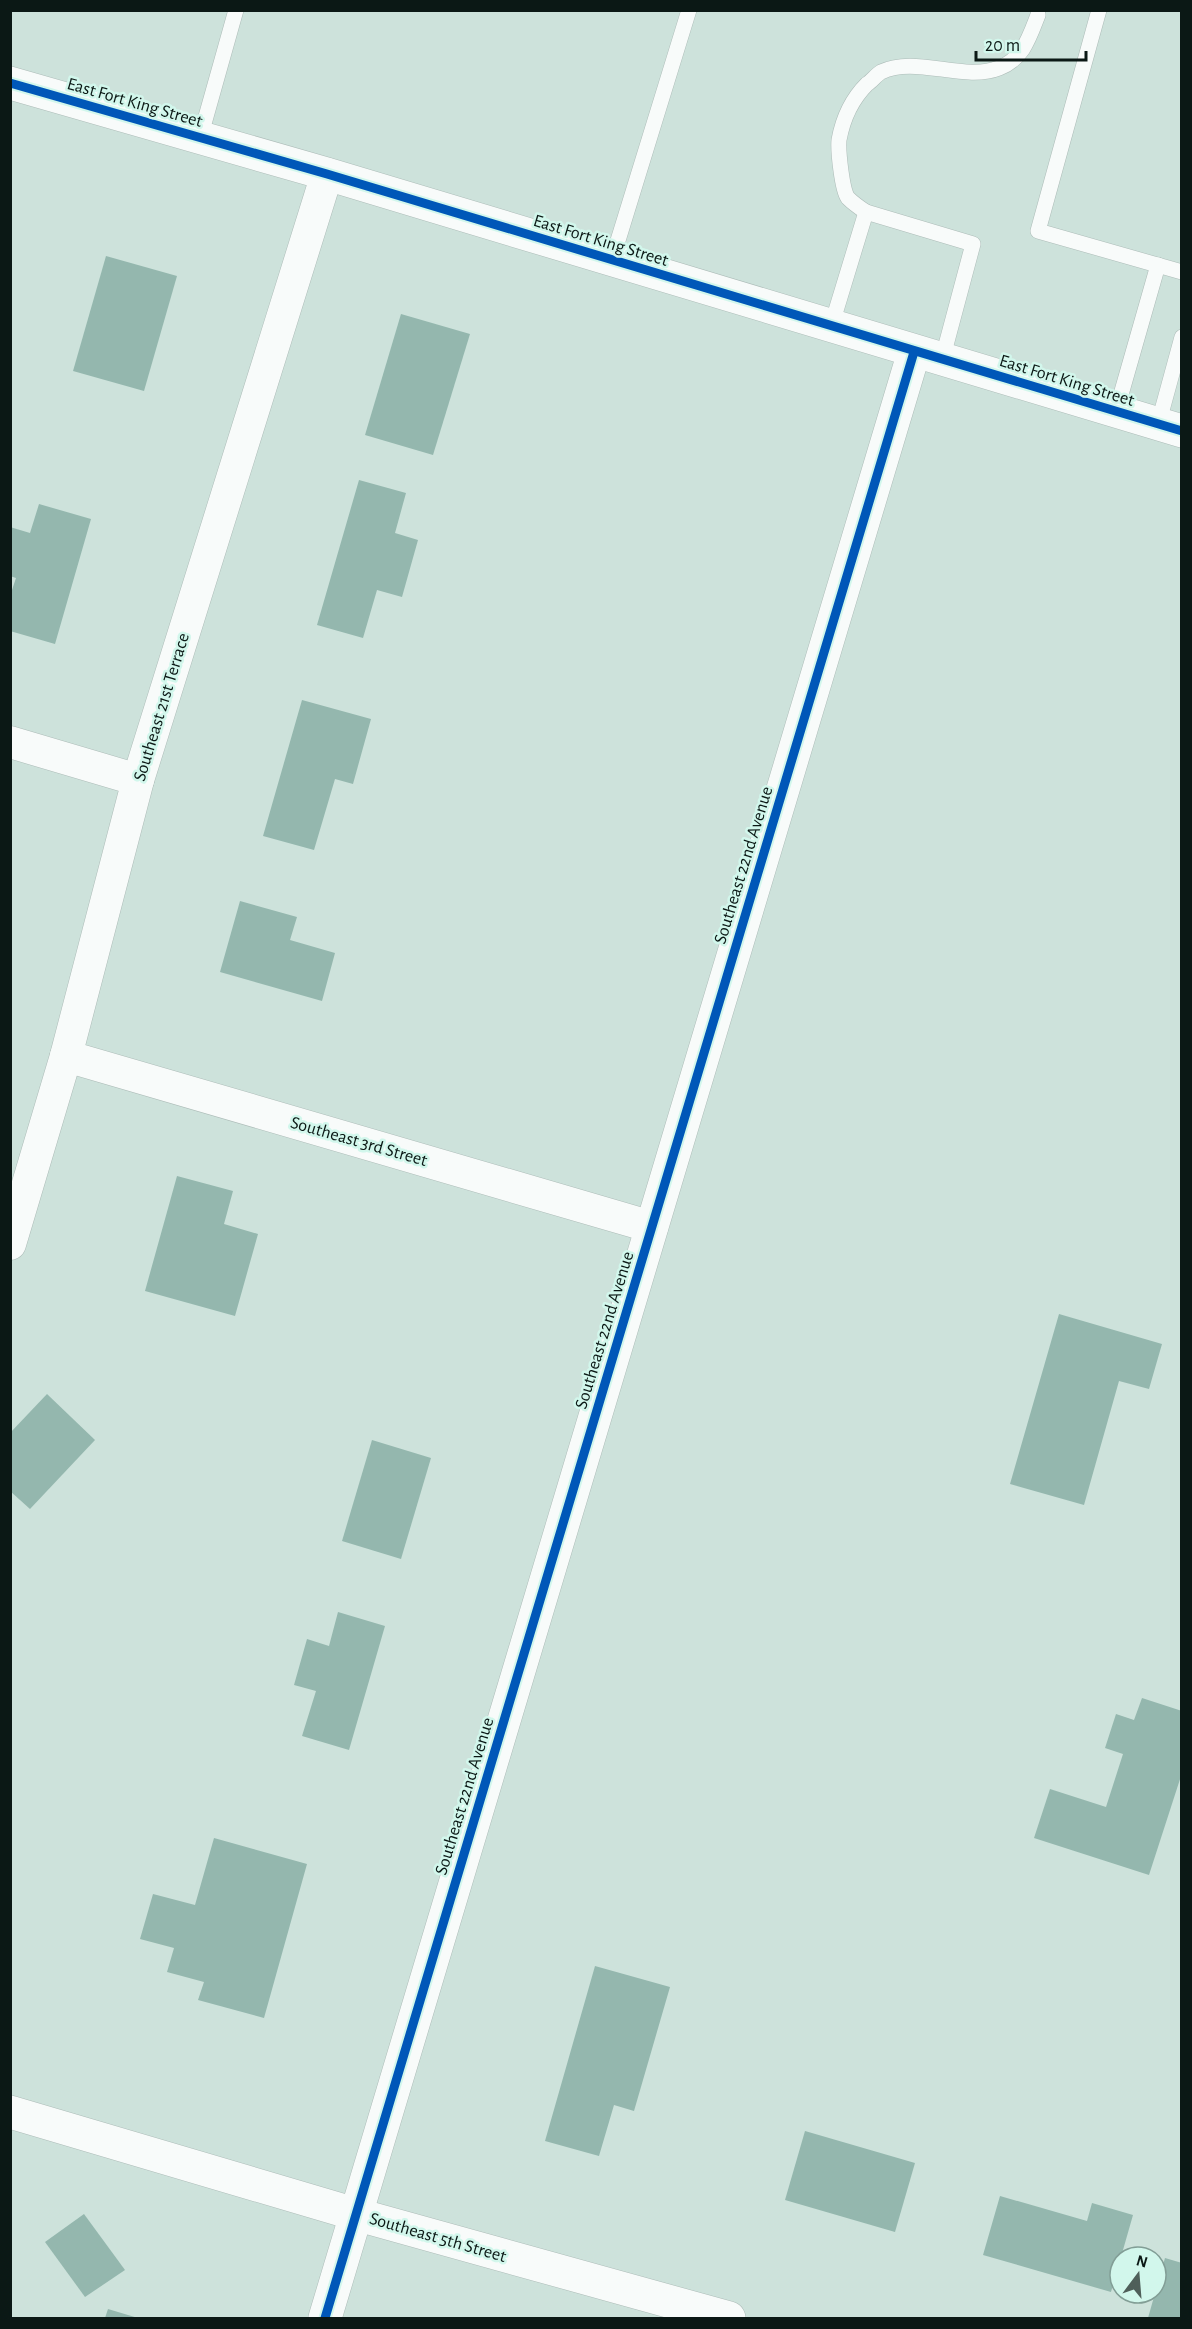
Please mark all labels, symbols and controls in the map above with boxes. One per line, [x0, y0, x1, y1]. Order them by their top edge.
scale bar [976, 24, 1086, 62]
text: 20 m [985, 37, 1020, 55]
street label: East Fort King Street [65, 75, 205, 131]
street label: East Fort King Street [531, 212, 671, 270]
street label: East Fort King Street [997, 352, 1137, 410]
street label: Southeast 21st Terrace [131, 631, 193, 784]
street label: Southeast 22nd Avenue [711, 784, 776, 946]
street label: Southeast 3rd Street [288, 1114, 429, 1170]
street label: Southeast 22nd Avenue [572, 1249, 637, 1411]
street label: Southeast 22nd Avenue [432, 1715, 497, 1877]
street label: Southeast 5th Street [367, 2210, 508, 2266]
north arrow [1108, 2245, 1168, 2305]
text: N [1134, 2252, 1149, 2271]

